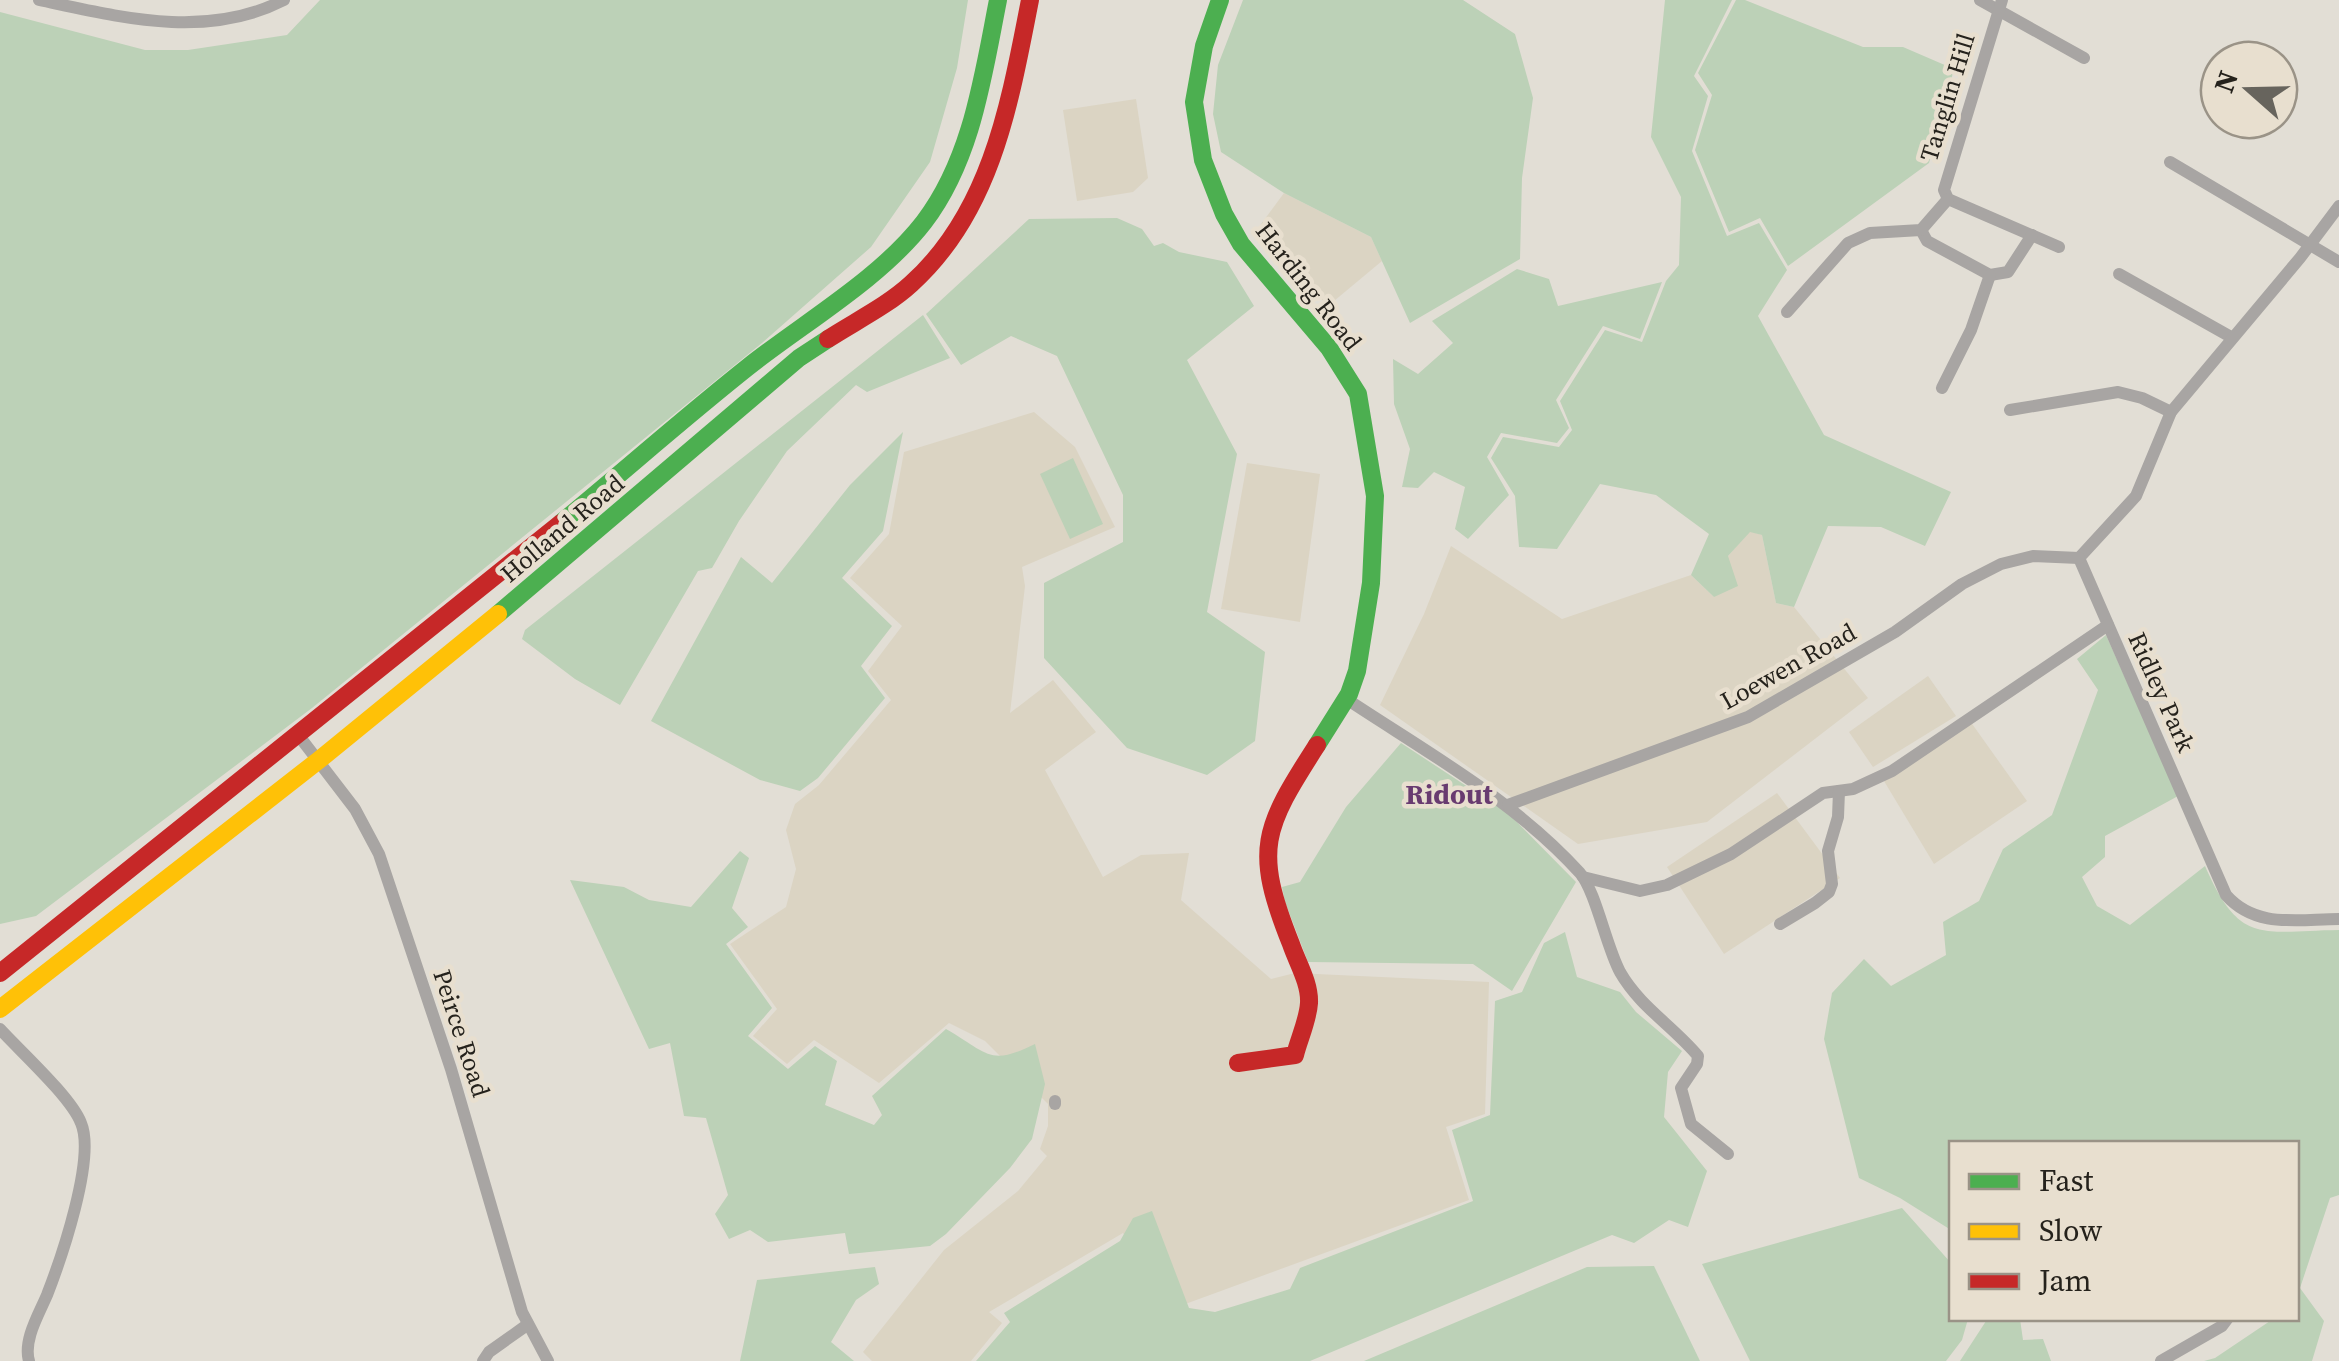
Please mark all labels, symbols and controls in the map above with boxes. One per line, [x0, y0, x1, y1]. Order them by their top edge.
street label: Tanglin Hill [1911, 29, 1983, 165]
north arrow [2199, 40, 2299, 140]
text: N [2204, 65, 2247, 98]
street label: Harding Road [1248, 215, 1370, 357]
street label: Holland Road [493, 466, 631, 590]
street label: Loewen Road [1714, 615, 1862, 717]
street label: Ridley Park [2120, 627, 2204, 758]
district label: Ridout [1405, 775, 1494, 813]
street label: Peirce Road [425, 965, 499, 1101]
legend [1949, 1141, 2299, 1321]
text: Fast [2039, 1160, 2093, 1201]
text: Slow [2039, 1210, 2102, 1251]
text: Jam [2038, 1260, 2092, 1301]

